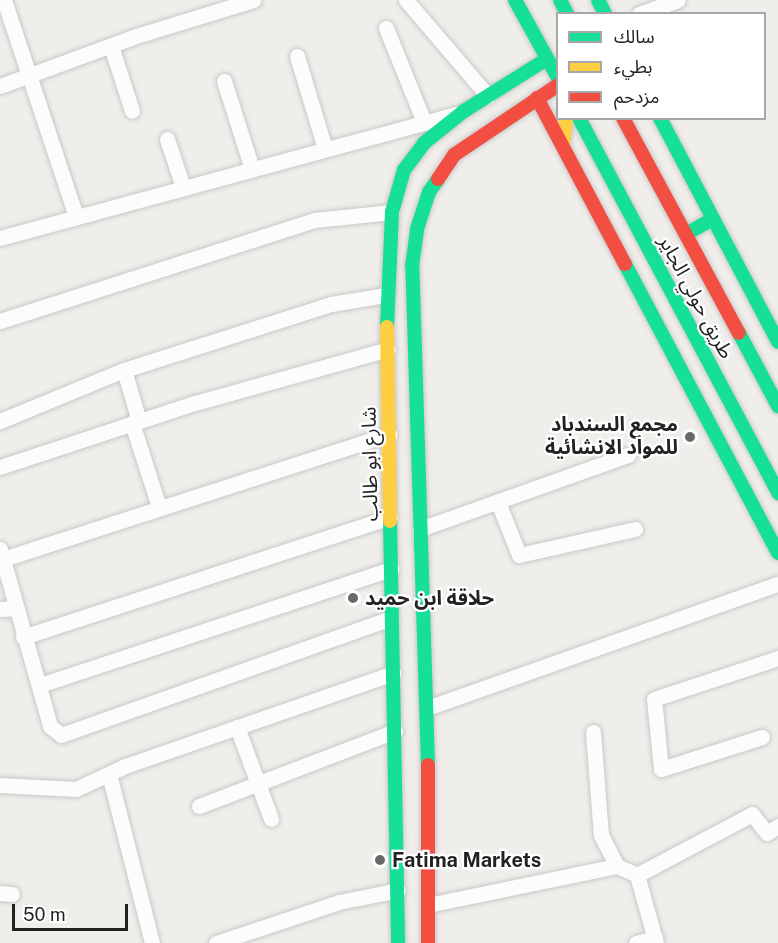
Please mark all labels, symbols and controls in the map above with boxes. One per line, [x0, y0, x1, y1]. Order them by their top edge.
legend [556, 12, 766, 120]
text: سالك [614, 26, 655, 47]
text: بطيء [614, 56, 652, 77]
text: مزدحم [614, 86, 659, 107]
street label: طريق حولي الجاير [653, 231, 739, 363]
street label: شارع ابو طالب [357, 406, 383, 522]
place label: مجمع السندباد للمواد الانشائية [545, 413, 678, 460]
marker: مجمع السندباد للمواد الانشائية [683, 430, 697, 444]
place label: حلاقة ابن حميد [365, 586, 494, 610]
marker: حلاقة ابن حميد [346, 591, 360, 605]
place label: Fatima Markets [392, 848, 541, 872]
marker: Fatima Markets [373, 853, 387, 867]
scale bar [15, 892, 130, 930]
text: 50 m [23, 904, 66, 925]

